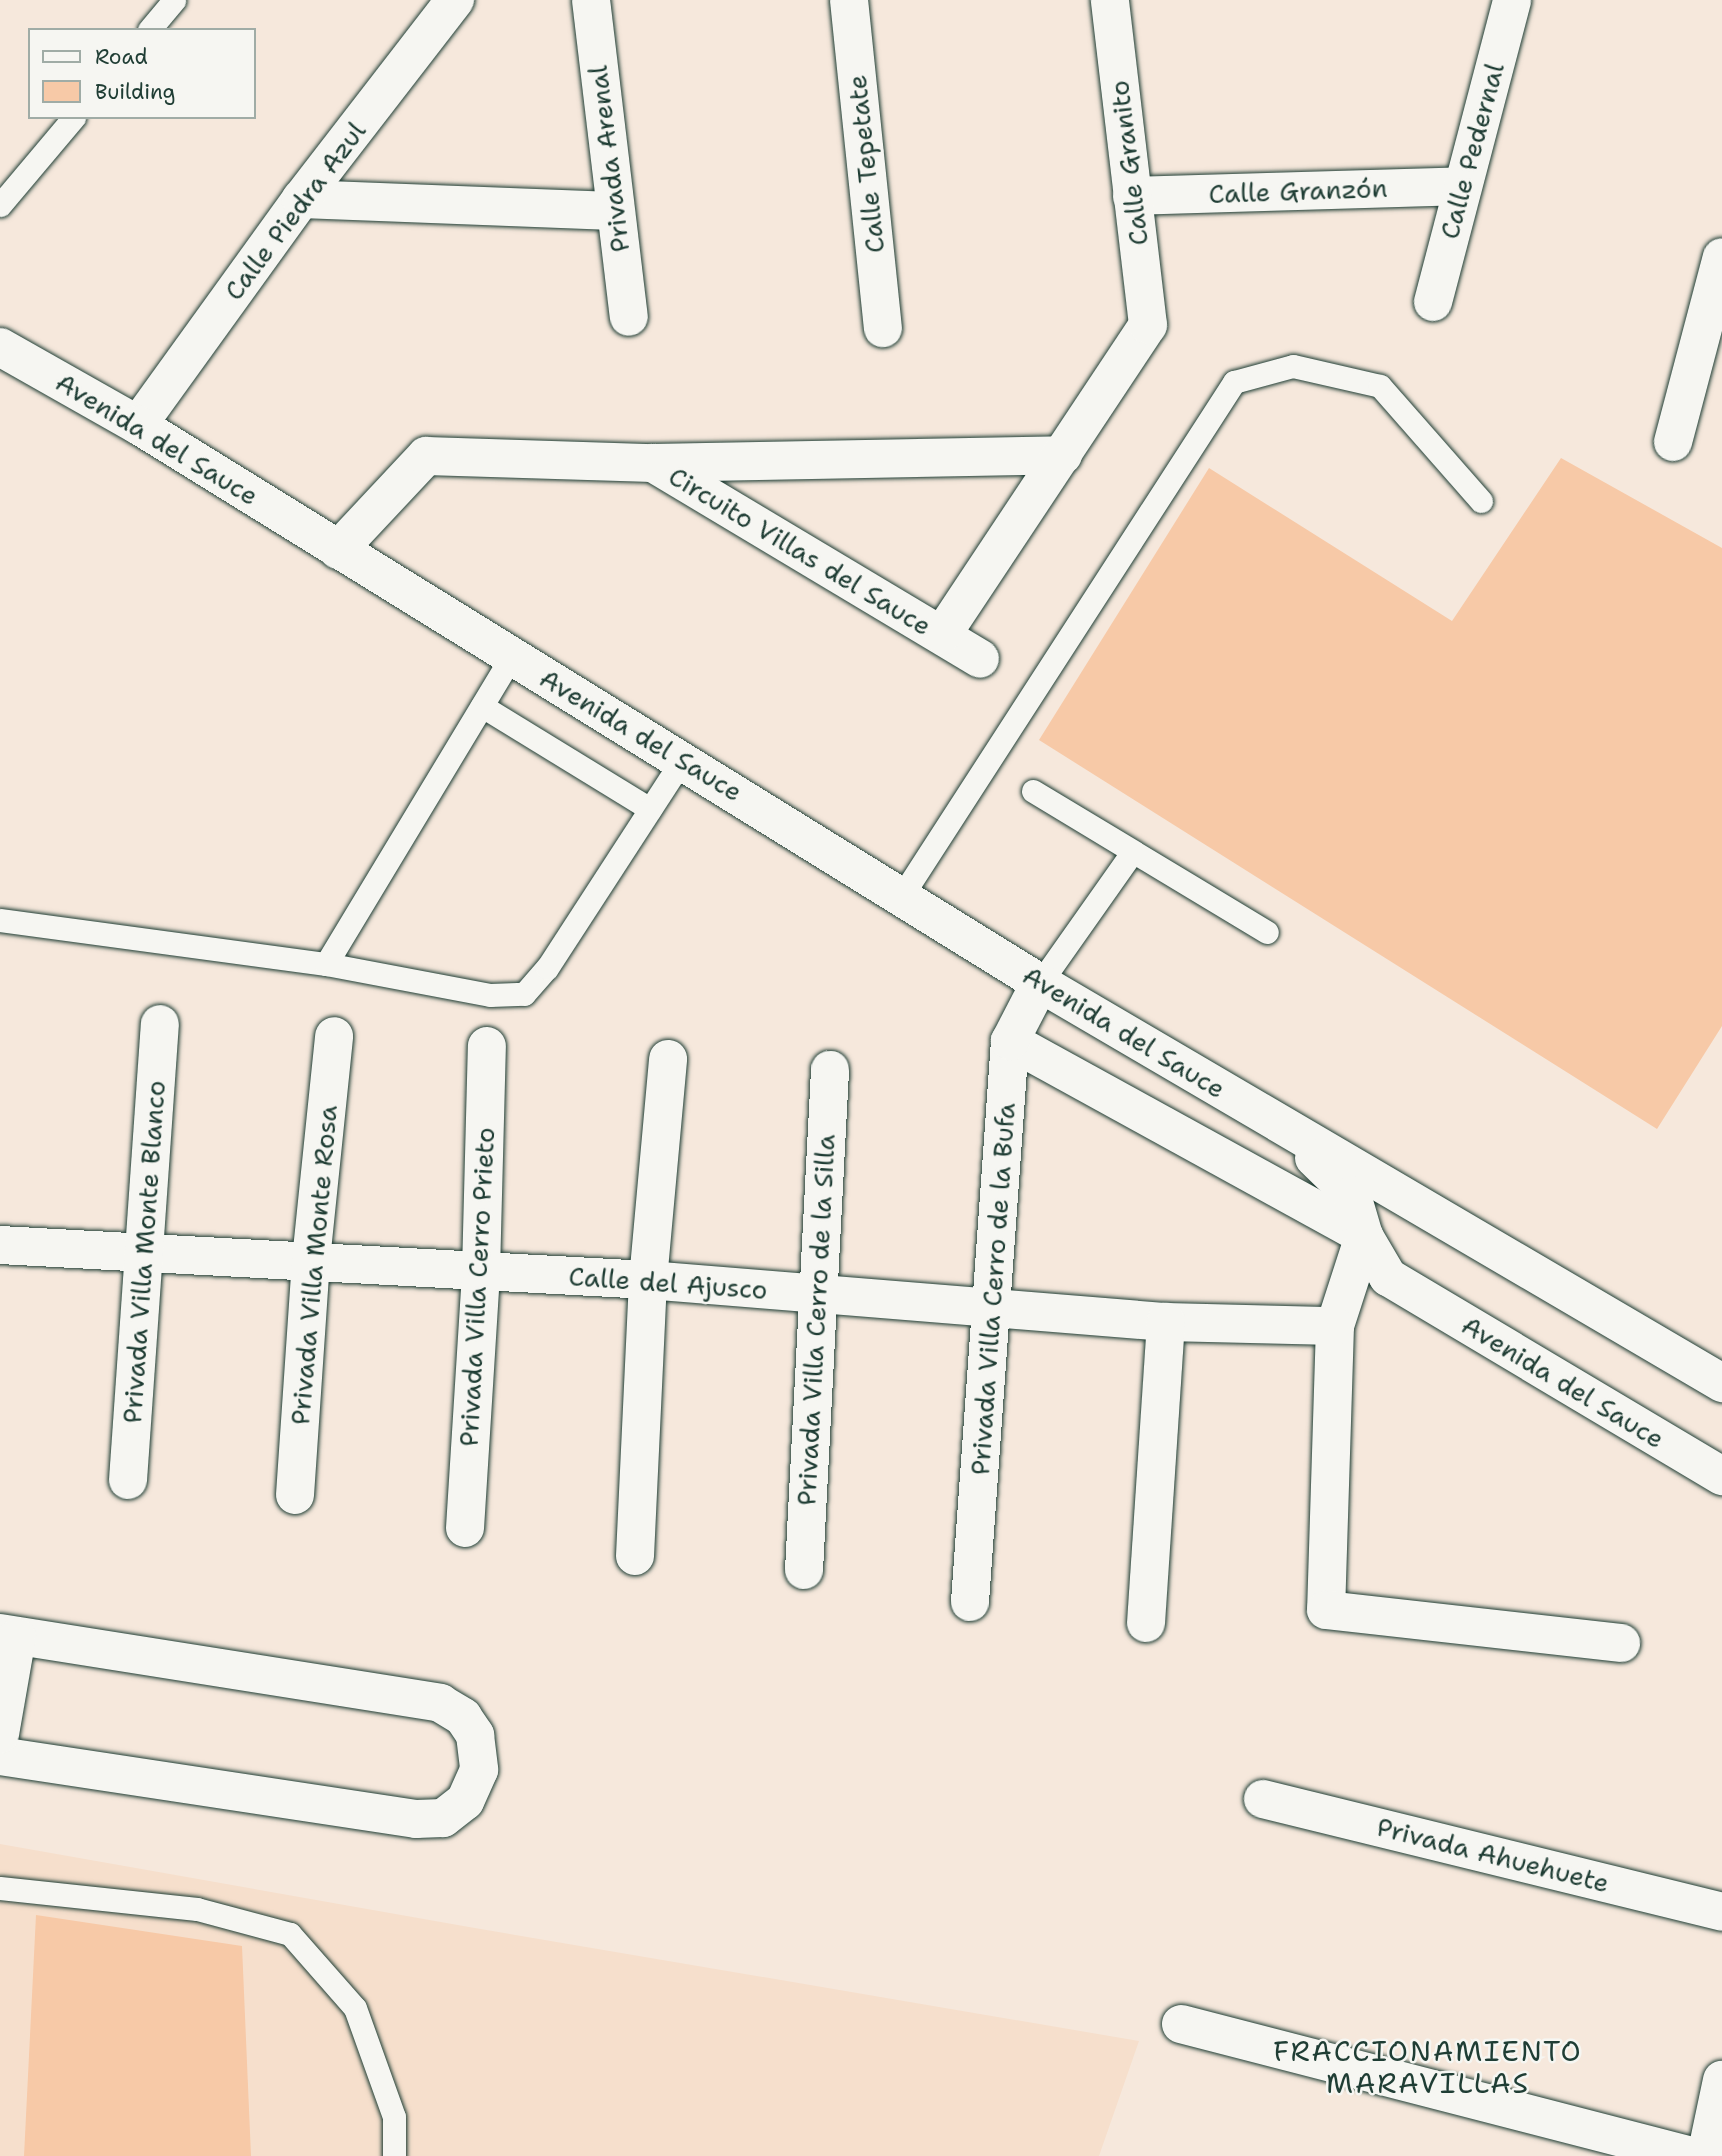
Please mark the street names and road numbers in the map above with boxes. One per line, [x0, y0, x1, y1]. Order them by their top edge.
street label: Calle Pedernal [1434, 60, 1510, 242]
street label: Privada Arenal [582, 64, 636, 254]
street label: Calle Tepetate [841, 73, 891, 255]
street label: Calle Granito [1103, 79, 1155, 247]
street label: Calle Piedra Azul [218, 116, 372, 306]
street label: Calle Granzón [1208, 172, 1388, 210]
street label: Avenida del Sauce [50, 366, 264, 512]
street label: Circuito Villas del Sauce [663, 460, 937, 642]
street label: Avenida del Sauce [534, 662, 748, 808]
street label: Avenida del Sauce [1017, 959, 1231, 1105]
street label: Privada Villa Monte Blanco [116, 1080, 172, 1424]
street label: Privada Villa Cerro de la Bufa [964, 1102, 1022, 1476]
street label: Privada Villa Monte Rosa [284, 1104, 344, 1426]
street label: Privada Villa Cerro Prieto [453, 1127, 501, 1447]
street label: Privada Villa Cerro de la Silla [791, 1134, 841, 1506]
street label: Calle del Ajusco [568, 1260, 768, 1306]
street label: Avenida del Sauce [1456, 1309, 1670, 1455]
street label: Privada Ahuehuete [1374, 1811, 1612, 1899]

